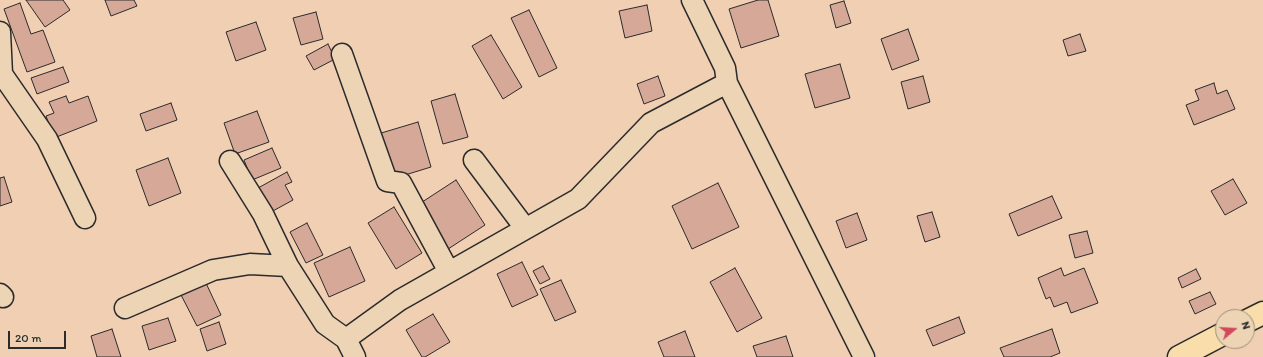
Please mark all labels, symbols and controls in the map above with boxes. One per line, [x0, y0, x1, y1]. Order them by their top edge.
north arrow [1215, 309, 1255, 349]
text: N [1239, 320, 1253, 331]
scale bar [10, 323, 68, 349]
text: 20 m [15, 331, 42, 345]

